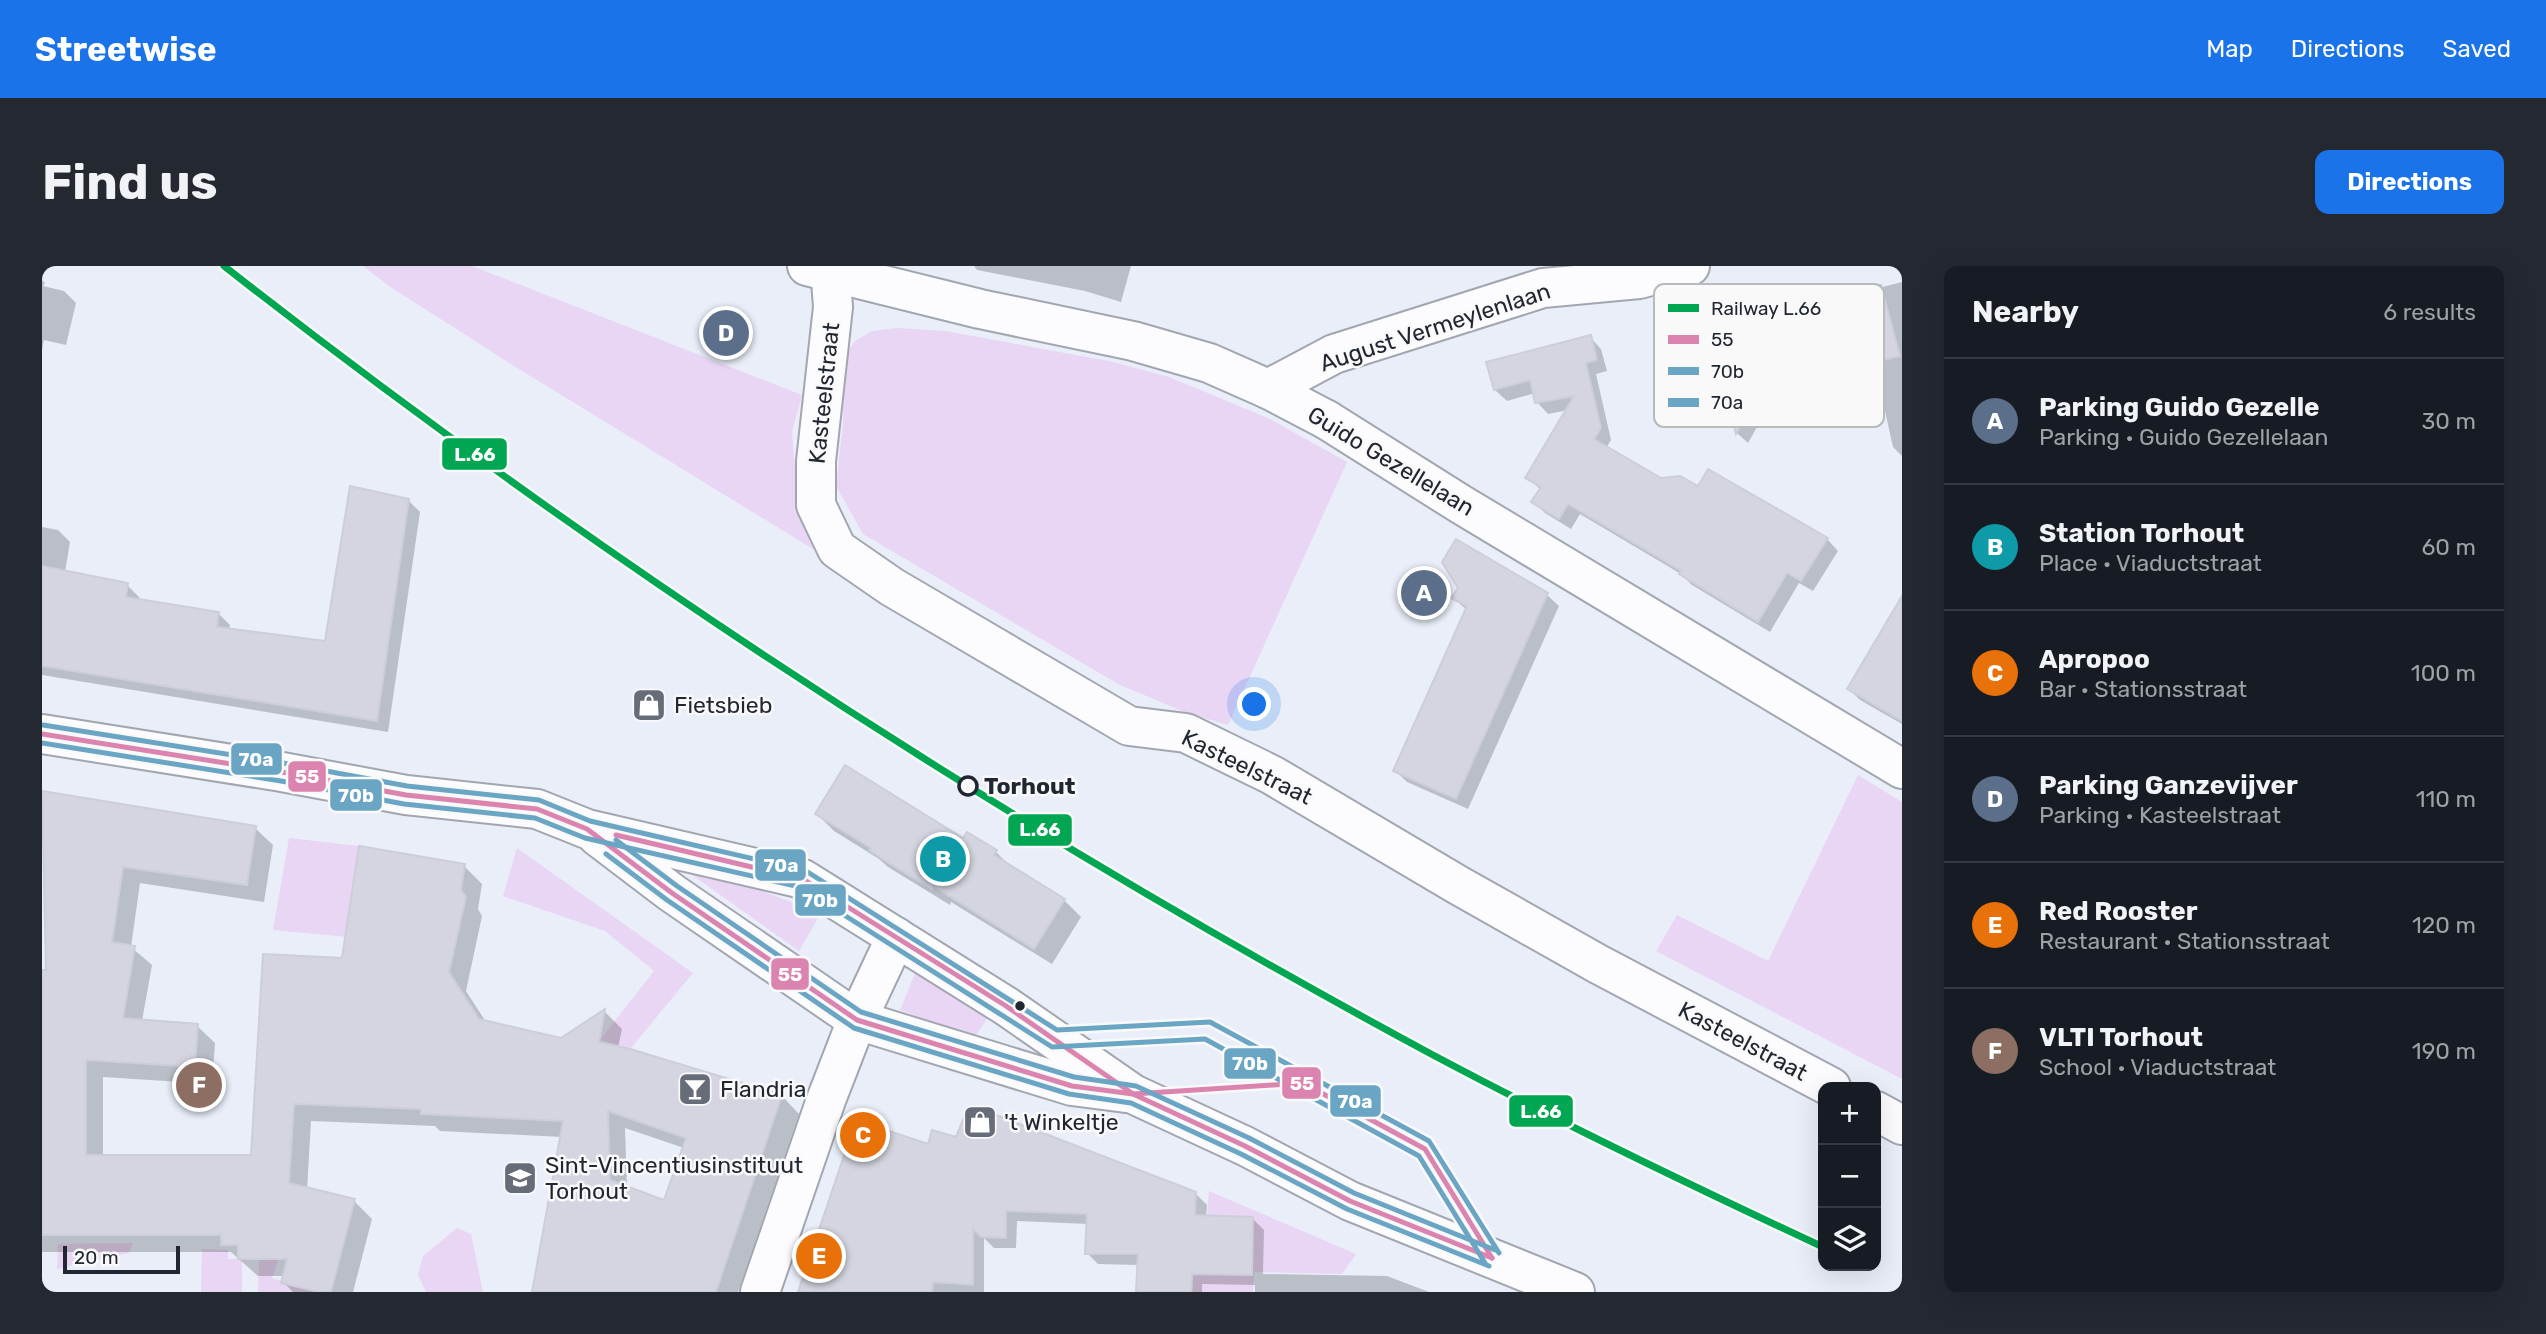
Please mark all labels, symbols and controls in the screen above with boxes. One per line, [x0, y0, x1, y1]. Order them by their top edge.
text: Streetwise [35, 30, 217, 69]
text: Map [2206, 35, 2253, 63]
text: Directions [2291, 35, 2404, 63]
text: Saved [2442, 35, 2511, 63]
button: Directions [2315, 150, 2504, 214]
text: Find us [42, 153, 218, 211]
street label: August Vermeylenlaan [1316, 276, 1554, 378]
legend [1654, 284, 1884, 427]
text: Nearby [1972, 294, 2079, 330]
text: Railway L.66 [1711, 297, 1821, 320]
text: 6 results [2383, 298, 2476, 326]
pin: D [703, 307, 749, 359]
street label: Kasteelstraat [803, 321, 845, 465]
text: 55 [1711, 328, 1734, 351]
text: 70b [1711, 360, 1744, 383]
text: 70a [1711, 391, 1743, 414]
text: Parking Guido Gezelle [2039, 392, 2320, 423]
street label: Guido Gezellelaan [1303, 400, 1479, 522]
text: A [1987, 407, 2003, 435]
text: 30 m [2421, 407, 2476, 435]
text: Parking · Guido Gezellelaan [2039, 423, 2328, 451]
line badge: L.66 [441, 437, 508, 471]
text: L.66 [454, 443, 496, 466]
text: Station Torhout [2039, 518, 2244, 549]
text: B [1987, 533, 2003, 561]
text: 60 m [2421, 533, 2476, 561]
text: Place · Viaductstraat [2039, 549, 2262, 577]
pin: A [1401, 567, 1447, 619]
text: Apropoo [2039, 644, 2150, 675]
text: C [1987, 659, 2003, 687]
text: 100 m [2411, 659, 2476, 687]
text: Bar · Stationsstraat [2039, 675, 2247, 703]
shop icon: Fietsbieb [630, 686, 668, 724]
your location [1237, 687, 1271, 721]
place label: Fietsbieb [674, 691, 772, 719]
street label: Kasteelstraat [1177, 723, 1317, 811]
line badge: 70a [230, 742, 283, 776]
text: 70a [238, 748, 274, 771]
line badge: 55 [287, 760, 327, 793]
text: 55 [295, 765, 319, 788]
text: Parking Ganzevijver [2039, 770, 2298, 801]
place label: Torhout [984, 772, 1076, 800]
marker: Torhout [958, 776, 978, 796]
line badge: 70b [329, 778, 383, 812]
text: 70b [338, 784, 374, 807]
text: D [1987, 785, 2003, 813]
text: 110 m [2416, 785, 2476, 813]
text: Parking · Kasteelstraat [2039, 801, 2281, 829]
line badge: L.66 [1007, 813, 1073, 847]
text: L.66 [1019, 818, 1061, 841]
pin: B [920, 833, 966, 885]
line badge: 70a [754, 848, 807, 882]
text: 70a [763, 854, 799, 877]
line badge: 70b [794, 883, 847, 917]
text: 70b [802, 889, 838, 912]
text: Red Rooster [2039, 896, 2197, 927]
text: E [1988, 911, 2002, 939]
text: 120 m [2412, 911, 2476, 939]
text: Restaurant · Stationsstraat [2039, 927, 2330, 955]
line badge: 55 [770, 957, 810, 991]
text: 55 [778, 963, 802, 986]
street label: Kasteelstraat [1674, 995, 1812, 1087]
unlabelled marker [1013, 999, 1027, 1013]
text: VLTI Torhout [2039, 1022, 2203, 1053]
text: F [1988, 1037, 2002, 1065]
text: 190 m [2412, 1037, 2476, 1065]
line badge: 70b [1223, 1047, 1277, 1080]
text: 70b [1232, 1052, 1268, 1075]
text: School · Viaductstraat [2039, 1053, 2276, 1081]
pin: F [176, 1059, 222, 1111]
line badge: 55 [1281, 1066, 1322, 1100]
bar icon: Flandria [676, 1070, 714, 1108]
text: 55 [1290, 1072, 1314, 1095]
place label: Flandria [720, 1075, 806, 1103]
map controls [1818, 1082, 1881, 1271]
button: + [1818, 1082, 1881, 1145]
line badge: 70a [1329, 1084, 1382, 1118]
text: 70a [1337, 1090, 1373, 1113]
line badge: L.66 [1508, 1094, 1574, 1128]
text: L.66 [1520, 1100, 1562, 1123]
shop icon: 't Winkeltje [961, 1103, 999, 1141]
place label: 't Winkeltje [1004, 1108, 1119, 1136]
pin: C [840, 1109, 886, 1161]
button: − [1818, 1145, 1881, 1208]
place label: Sint-Vincentiusinstituut Torhout [545, 1151, 803, 1205]
school or university icon: Sint-Vincentiusinstituut Torhout [501, 1159, 539, 1197]
button: layers [1818, 1208, 1881, 1271]
pin: E [796, 1230, 842, 1282]
scale bar [63, 1243, 180, 1275]
text: 20 m [74, 1246, 119, 1269]

